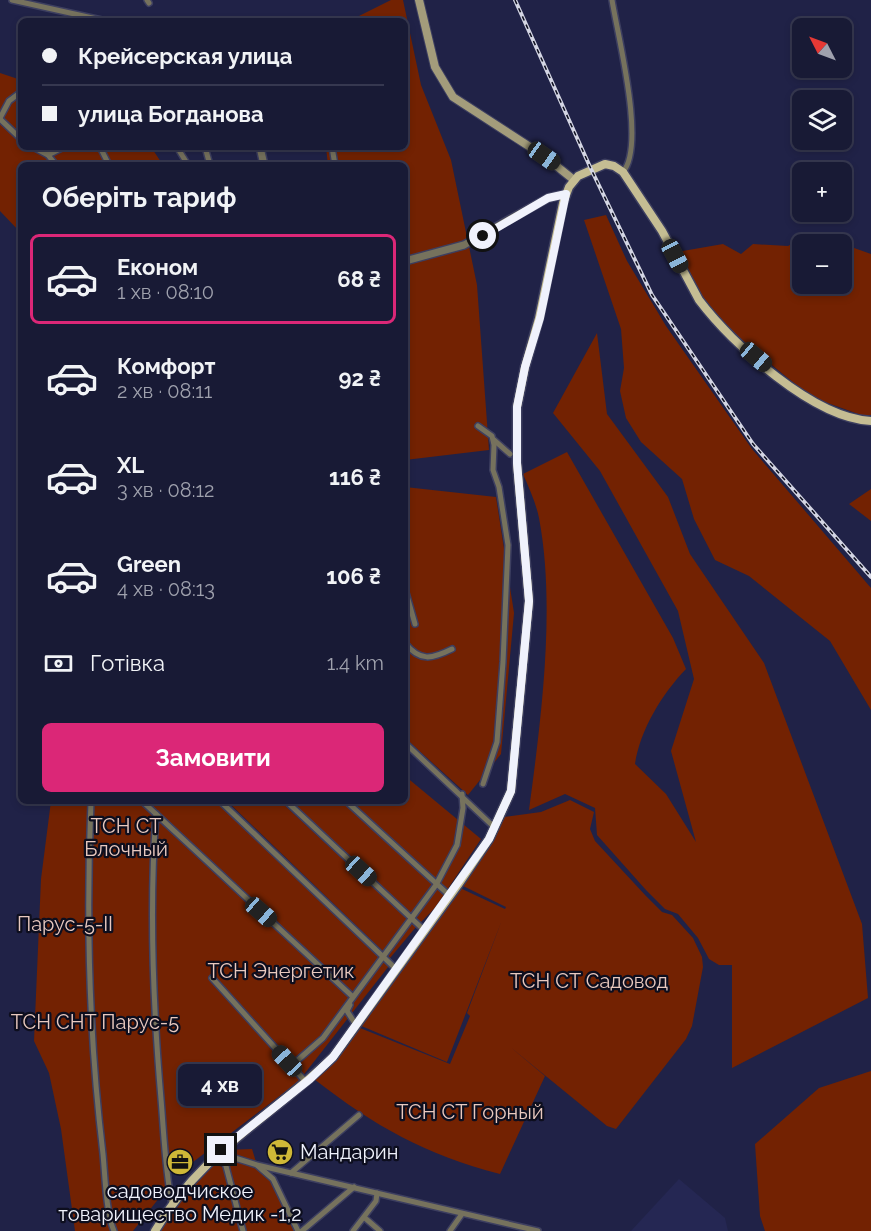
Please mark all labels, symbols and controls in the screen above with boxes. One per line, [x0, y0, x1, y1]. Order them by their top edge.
north arrow [792, 18, 852, 78]
map controls [792, 18, 852, 294]
text: Крейсерская улица [78, 43, 292, 69]
button: layers [792, 90, 852, 150]
text: улица Богданова [78, 101, 264, 127]
car [524, 138, 564, 174]
button: + [792, 162, 852, 222]
text: Оберіть тариф [42, 182, 236, 213]
route start [469, 222, 496, 249]
button: − [792, 234, 852, 294]
car [659, 236, 691, 276]
icon: car [45, 252, 99, 306]
text: Економ [117, 254, 198, 280]
text: 68 ₴ [337, 266, 381, 292]
text: 1 хв · 08:10 [117, 280, 214, 304]
car [736, 339, 776, 375]
icon: car [45, 351, 99, 405]
text: Комфорт [117, 353, 215, 379]
text: 92 ₴ [339, 365, 381, 391]
text: 2 хв · 08:11 [117, 379, 212, 403]
icon: car [45, 450, 99, 504]
text: XL [117, 452, 144, 478]
text: 116 ₴ [329, 464, 381, 490]
text: 3 хв · 08:12 [117, 478, 214, 502]
icon: car [45, 549, 99, 603]
text: Green [117, 551, 181, 577]
text: 106 ₴ [326, 563, 381, 589]
text: 4 хв · 08:13 [117, 577, 215, 601]
icon: cash [42, 647, 75, 680]
text: Готівка [90, 650, 165, 676]
text: 1.4 km [327, 651, 384, 675]
button: Замовити [42, 723, 384, 792]
park label: ТСН СТ Блочный [84, 814, 168, 861]
car [342, 852, 380, 890]
car [242, 893, 280, 931]
park label: Парус-5-II [17, 912, 113, 936]
park label: ТСН Энергетик [208, 959, 354, 983]
park label: ТСН СТ Садовод [510, 969, 668, 993]
park label: ТСН СНТ Парус-5 [11, 1010, 179, 1034]
car [268, 1042, 306, 1080]
callout: 4 хв [179, 1063, 263, 1105]
text: 4 хв [201, 1073, 239, 1097]
park label: ТСН СТ Горный [396, 1100, 544, 1124]
route end [207, 1136, 234, 1163]
supermarket icon: Мандарин [265, 1137, 295, 1167]
place label: Мандарин [300, 1140, 398, 1164]
office icon: садоводчиское товарищество Медик -1,2 [165, 1147, 195, 1177]
place label: садоводчиское товарищество Медик -1,2 [58, 1179, 302, 1226]

